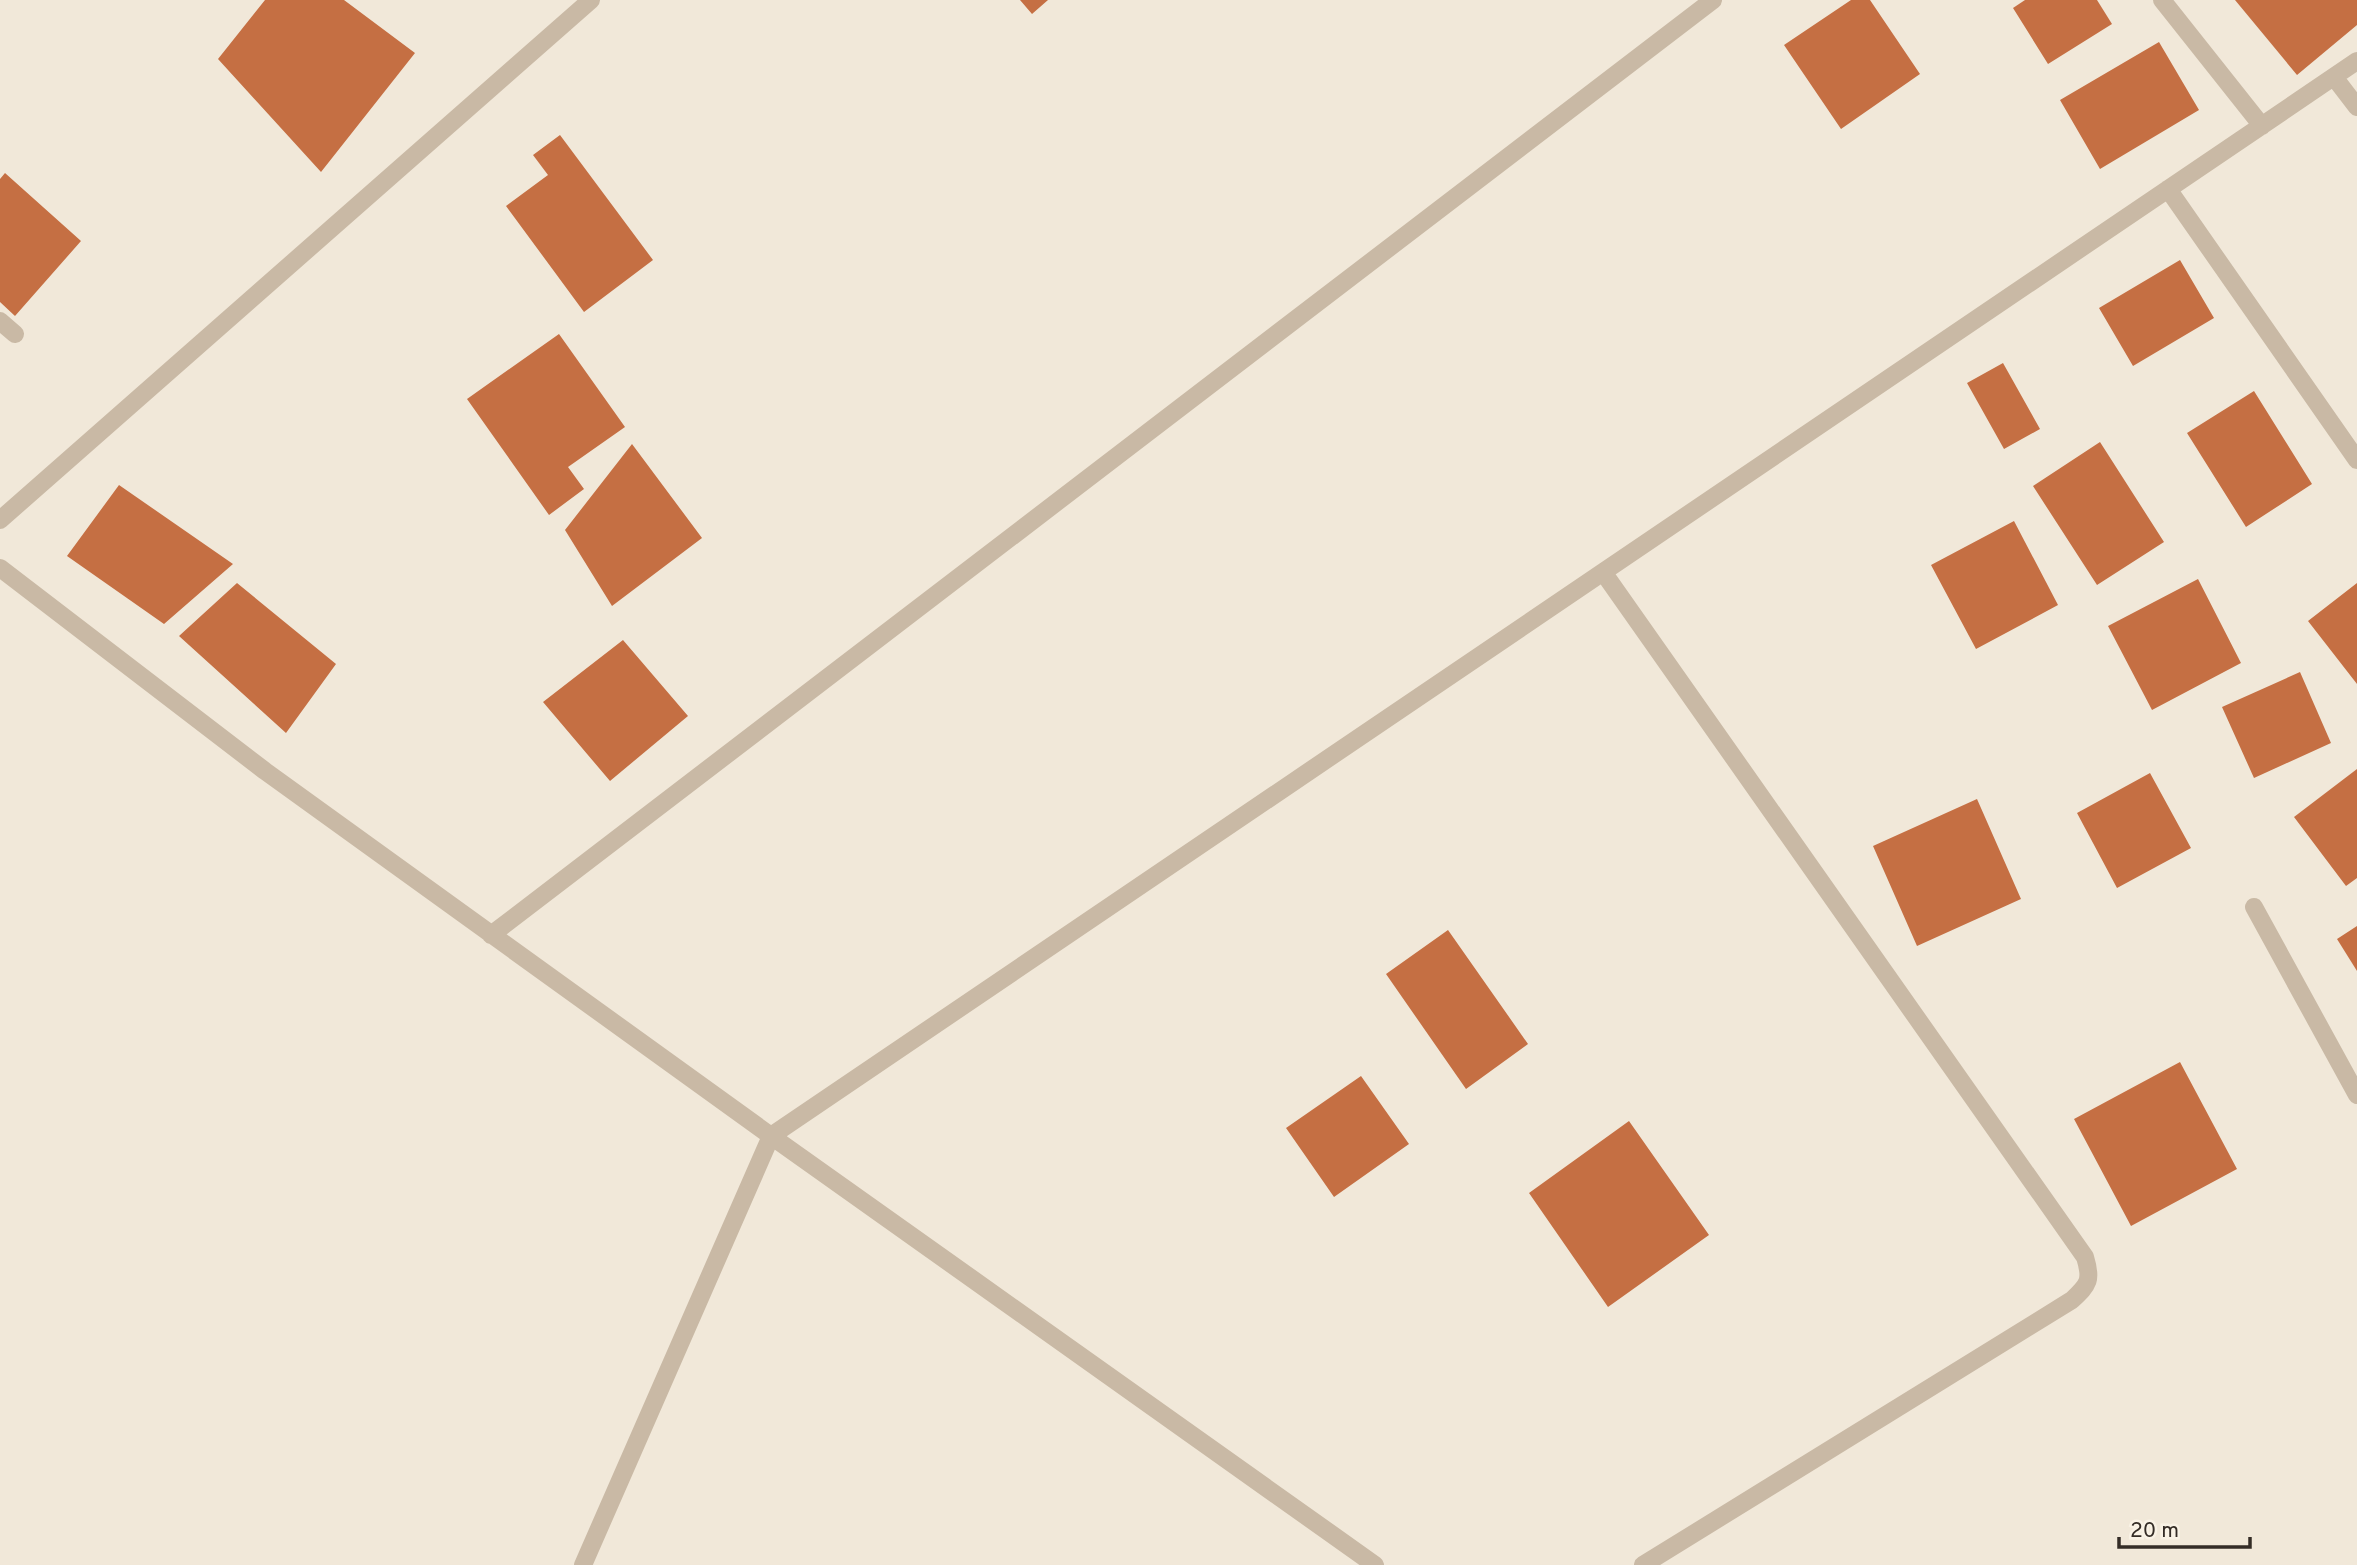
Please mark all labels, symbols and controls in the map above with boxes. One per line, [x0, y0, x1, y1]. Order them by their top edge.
scale bar [2119, 1506, 2250, 1550]
text: 20 m [2130, 1518, 2179, 1545]

